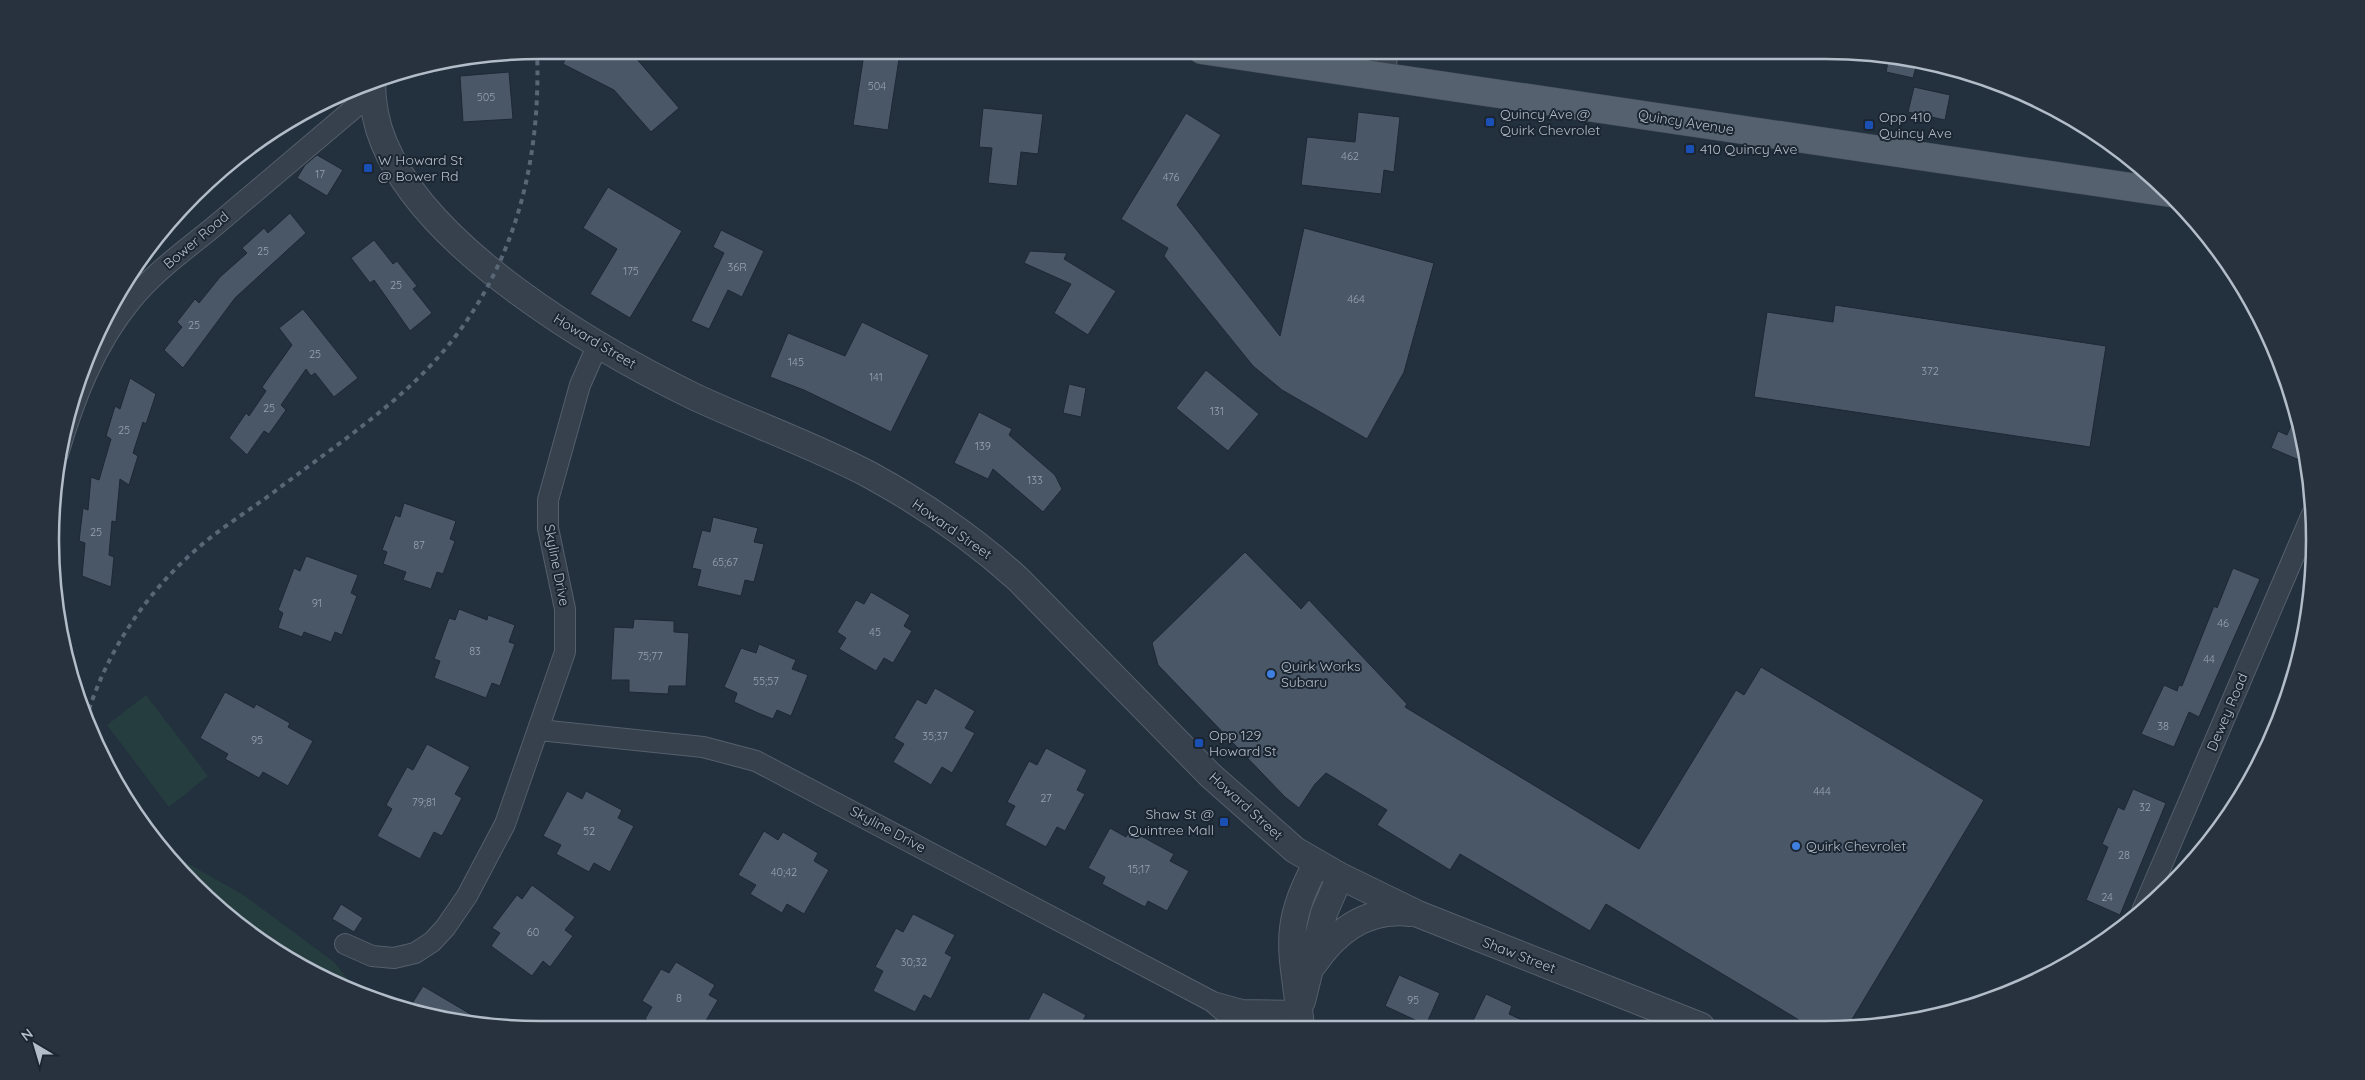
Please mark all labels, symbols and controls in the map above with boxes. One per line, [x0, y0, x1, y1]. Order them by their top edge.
house number: 504 [868, 79, 886, 93]
house number: 505 [477, 90, 495, 104]
place label: Quincy Ave @ Quirk Chevrolet [1500, 105, 1600, 139]
street label: Quincy Avenue [1637, 106, 1735, 138]
place label: Opp 410 Quincy Ave [1879, 108, 1952, 142]
marker: Quincy Ave @ Quirk Chevrolet [1484, 116, 1496, 128]
marker: Opp 410 Quincy Ave [1863, 119, 1875, 131]
place label: 410 Quincy Ave [1700, 140, 1798, 158]
marker: 410 Quincy Ave [1684, 143, 1696, 155]
house number: 462 [1341, 149, 1359, 163]
place label: W Howard St @ Bower Rd [378, 151, 463, 185]
marker: W Howard St @ Bower Rd [362, 162, 374, 174]
house number: 17 [315, 167, 325, 181]
house number: 476 [1163, 170, 1179, 184]
street label: Bower Road [160, 207, 232, 273]
house number: 25 [257, 244, 269, 258]
house number: 36R [727, 260, 747, 274]
house number: 175 [623, 264, 639, 278]
house number: 25 [390, 278, 402, 292]
house number: 464 [1347, 292, 1365, 306]
street label: Howard Street [550, 309, 640, 373]
house number: 25 [188, 318, 200, 332]
house number: 25 [309, 347, 321, 361]
house number: 145 [788, 355, 804, 369]
house number: 372 [1921, 364, 1939, 378]
house number: 141 [869, 370, 883, 384]
house number: 25 [263, 401, 275, 415]
house number: 131 [1210, 404, 1224, 418]
house number: 25 [118, 423, 130, 437]
house number: 139 [975, 439, 991, 453]
house number: 133 [1027, 473, 1043, 487]
street label: Howard Street [909, 495, 996, 563]
street label: Skyline Drive [540, 523, 574, 608]
house number: 25 [90, 525, 102, 539]
house number: 87 [413, 538, 425, 552]
house number: 65;67 [712, 555, 738, 569]
house number: 91 [312, 596, 322, 610]
house number: 46 [2217, 616, 2229, 630]
house number: 45 [869, 625, 881, 639]
house number: 83 [469, 644, 481, 658]
house number: 75;77 [637, 649, 663, 663]
house number: 44 [2203, 652, 2215, 666]
place label: Quirk Works Subaru [1281, 657, 1361, 691]
marker: Quirk Works Subaru [1265, 668, 1277, 680]
street label: Dewey Road [2203, 670, 2251, 754]
house number: 55;57 [753, 674, 779, 688]
house number: 38 [2157, 719, 2169, 733]
place label: Opp 129 Howard St [1209, 726, 1277, 760]
house number: 35;37 [922, 729, 948, 743]
house number: 95 [251, 733, 263, 747]
marker: Opp 129 Howard St [1193, 737, 1205, 749]
street label: Howard Street [1205, 768, 1287, 844]
house number: 444 [1813, 784, 1831, 798]
house number: 27 [1040, 791, 1052, 805]
house number: 79;81 [412, 795, 436, 809]
house number: 32 [2139, 800, 2151, 814]
street label: Skyline Drive [847, 802, 929, 856]
place label: Shaw St @ Quintree Mall [1128, 805, 1214, 839]
marker: Shaw St @ Quintree Mall [1218, 816, 1230, 828]
house number: 52 [583, 824, 595, 838]
place label: Quirk Chevrolet [1806, 837, 1906, 855]
marker: Quirk Chevrolet [1790, 840, 1802, 852]
house number: 28 [2118, 848, 2130, 862]
house number: 15;17 [1128, 862, 1150, 876]
house number: 40;42 [771, 865, 797, 879]
house number: 24 [2101, 890, 2113, 904]
house number: 60 [527, 925, 539, 939]
street label: Shaw Street [1480, 933, 1558, 977]
house number: 30;32 [901, 955, 927, 969]
house number: 8 [676, 991, 682, 1005]
house number: 95 [1407, 993, 1419, 1007]
north arrow [10, 1020, 60, 1070]
text: N [17, 1024, 37, 1045]

